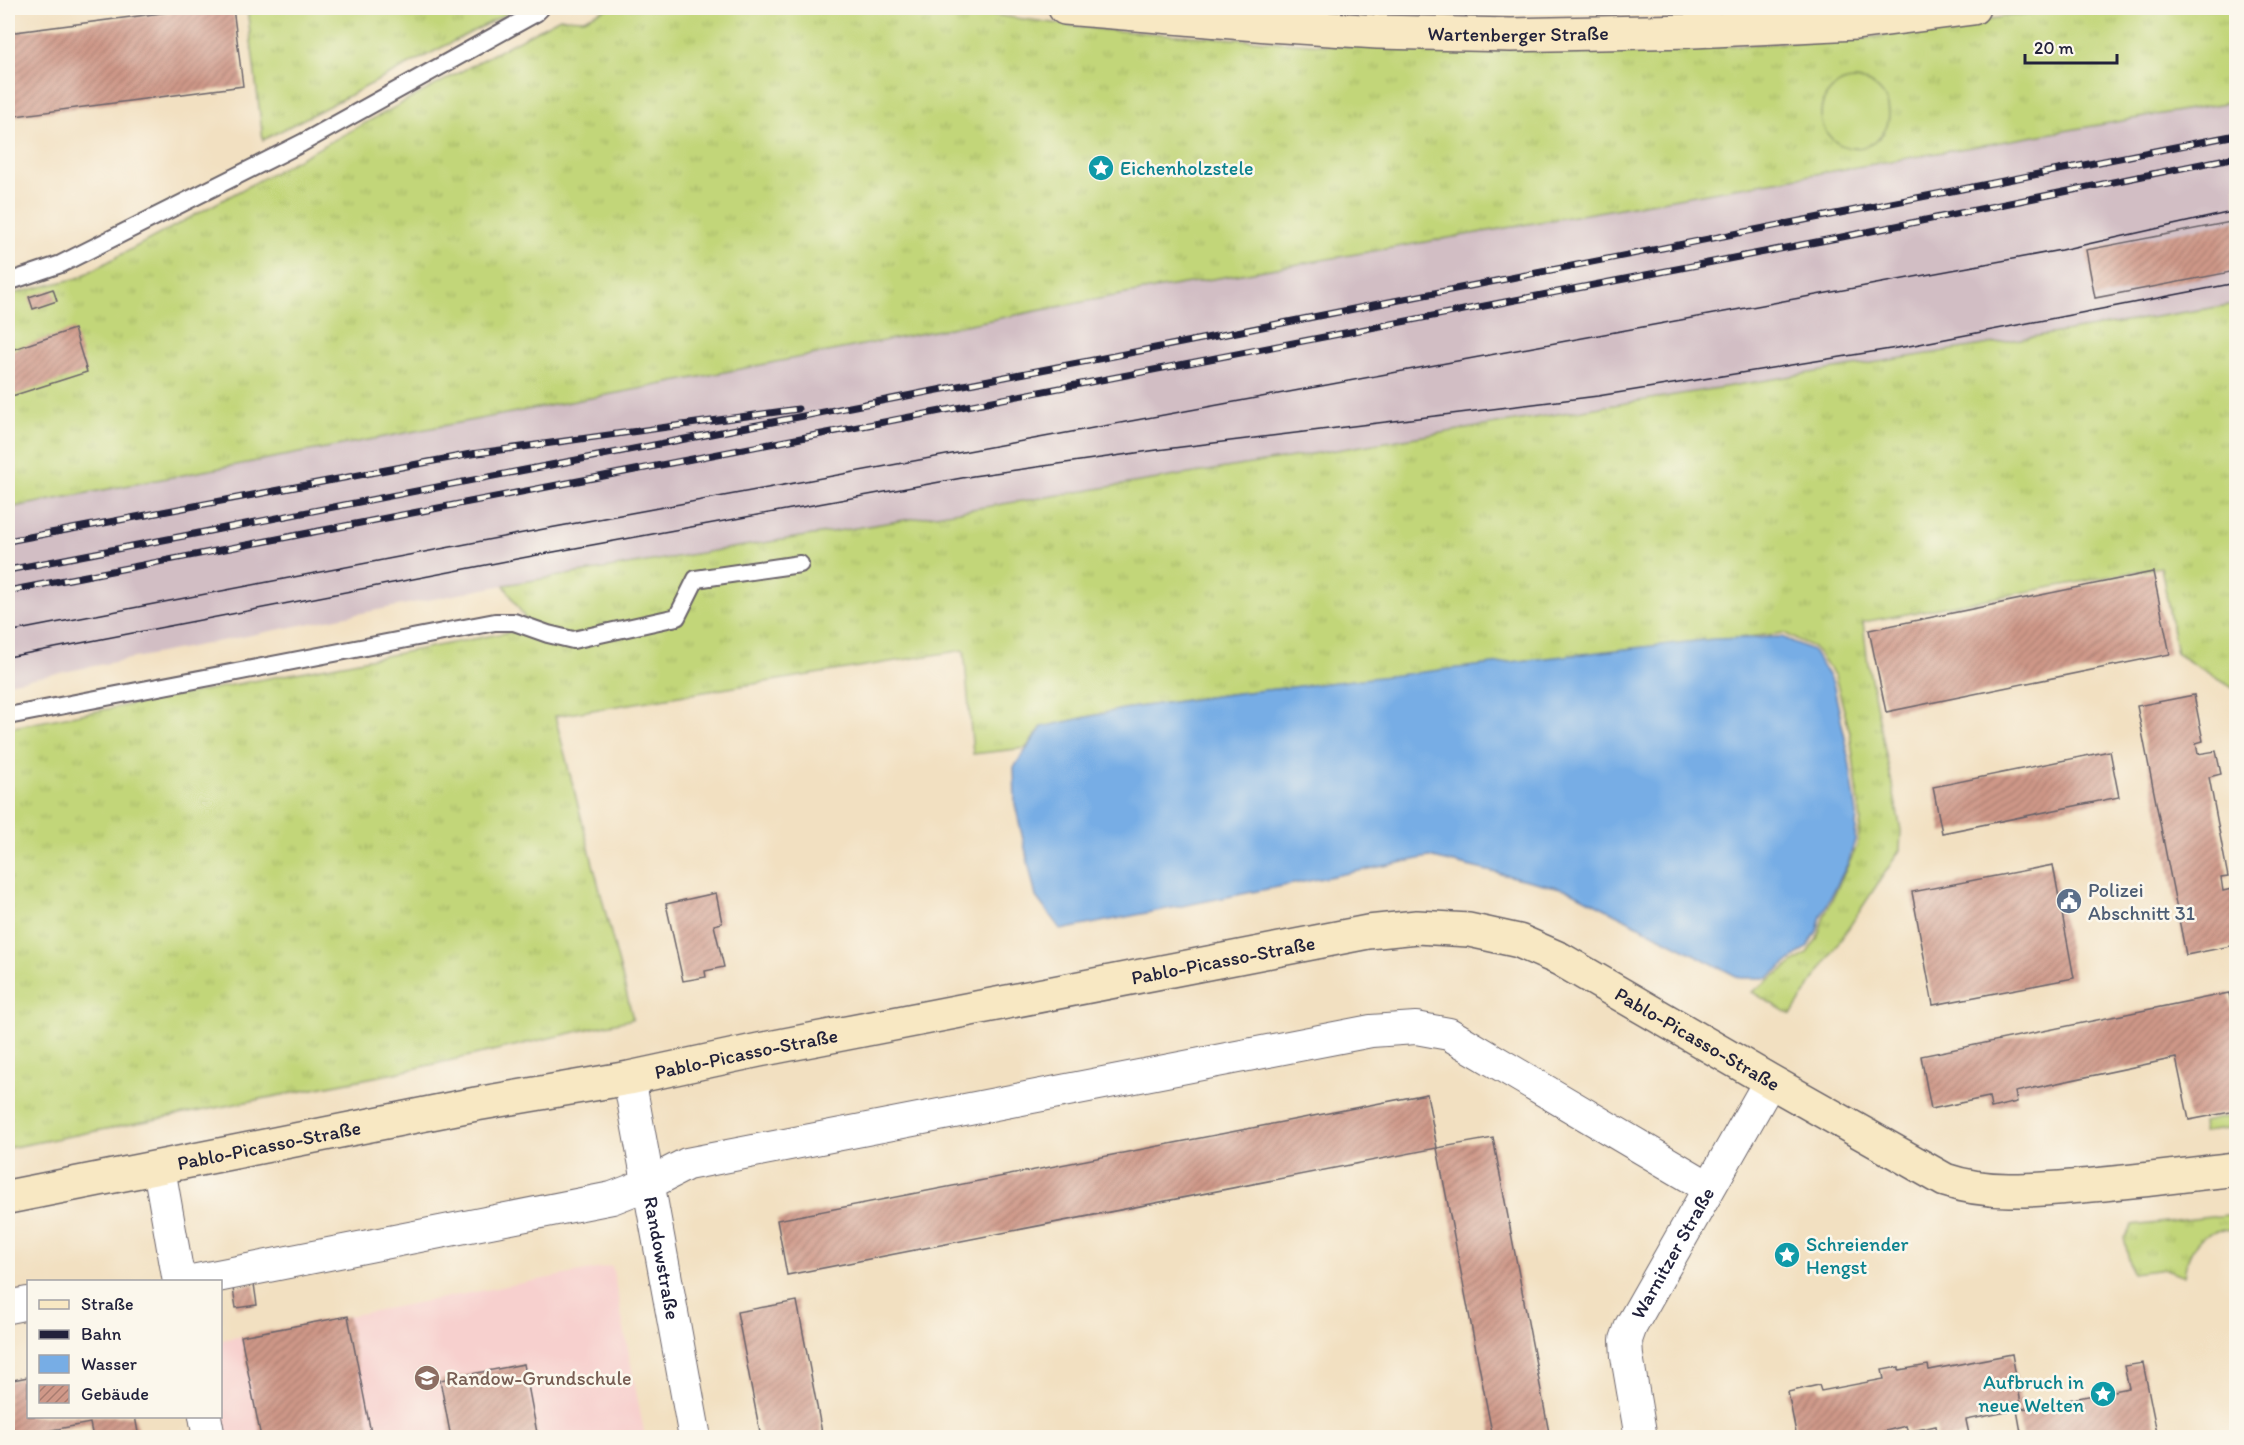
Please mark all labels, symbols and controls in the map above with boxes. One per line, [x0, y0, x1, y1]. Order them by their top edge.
street label: Wartenberger Straße [1427, 21, 1609, 47]
scale bar [2025, 27, 2116, 65]
text: 20 m [2034, 37, 2074, 59]
place icon: Eichenholzstele [1086, 153, 1116, 183]
place label: Eichenholzstele [1120, 156, 1254, 180]
place label: Polizei Abschnitt 31 [2088, 878, 2195, 925]
public building icon: Polizei Abschnitt 31 [2054, 886, 2084, 916]
street label: Pablo-Picasso-Straße [1129, 931, 1317, 990]
street label: Pablo-Picasso-Straße [1611, 982, 1784, 1096]
street label: Pablo-Picasso-Straße [652, 1023, 840, 1084]
street label: Pablo-Picasso-Straße [175, 1115, 363, 1175]
street label: Warnitzer Straße [1625, 1183, 1719, 1323]
street label: Randowstraße [639, 1194, 685, 1322]
place label: Schreiender Hengst [1806, 1232, 1909, 1279]
place icon: Schreiender Hengst [1772, 1240, 1802, 1270]
legend [27, 1280, 222, 1418]
text: Straße [81, 1293, 134, 1315]
text: Bahn [81, 1323, 122, 1345]
text: Wasser [81, 1353, 138, 1375]
school or university icon: Randow-Grundschule [412, 1363, 442, 1393]
place label: Randow-Grundschule [446, 1366, 632, 1390]
place label: Aufbruch in neue Welten [1978, 1370, 2084, 1417]
place icon: Aufbruch in neue Welten [2088, 1379, 2118, 1409]
text: Gebäude [81, 1383, 149, 1405]

